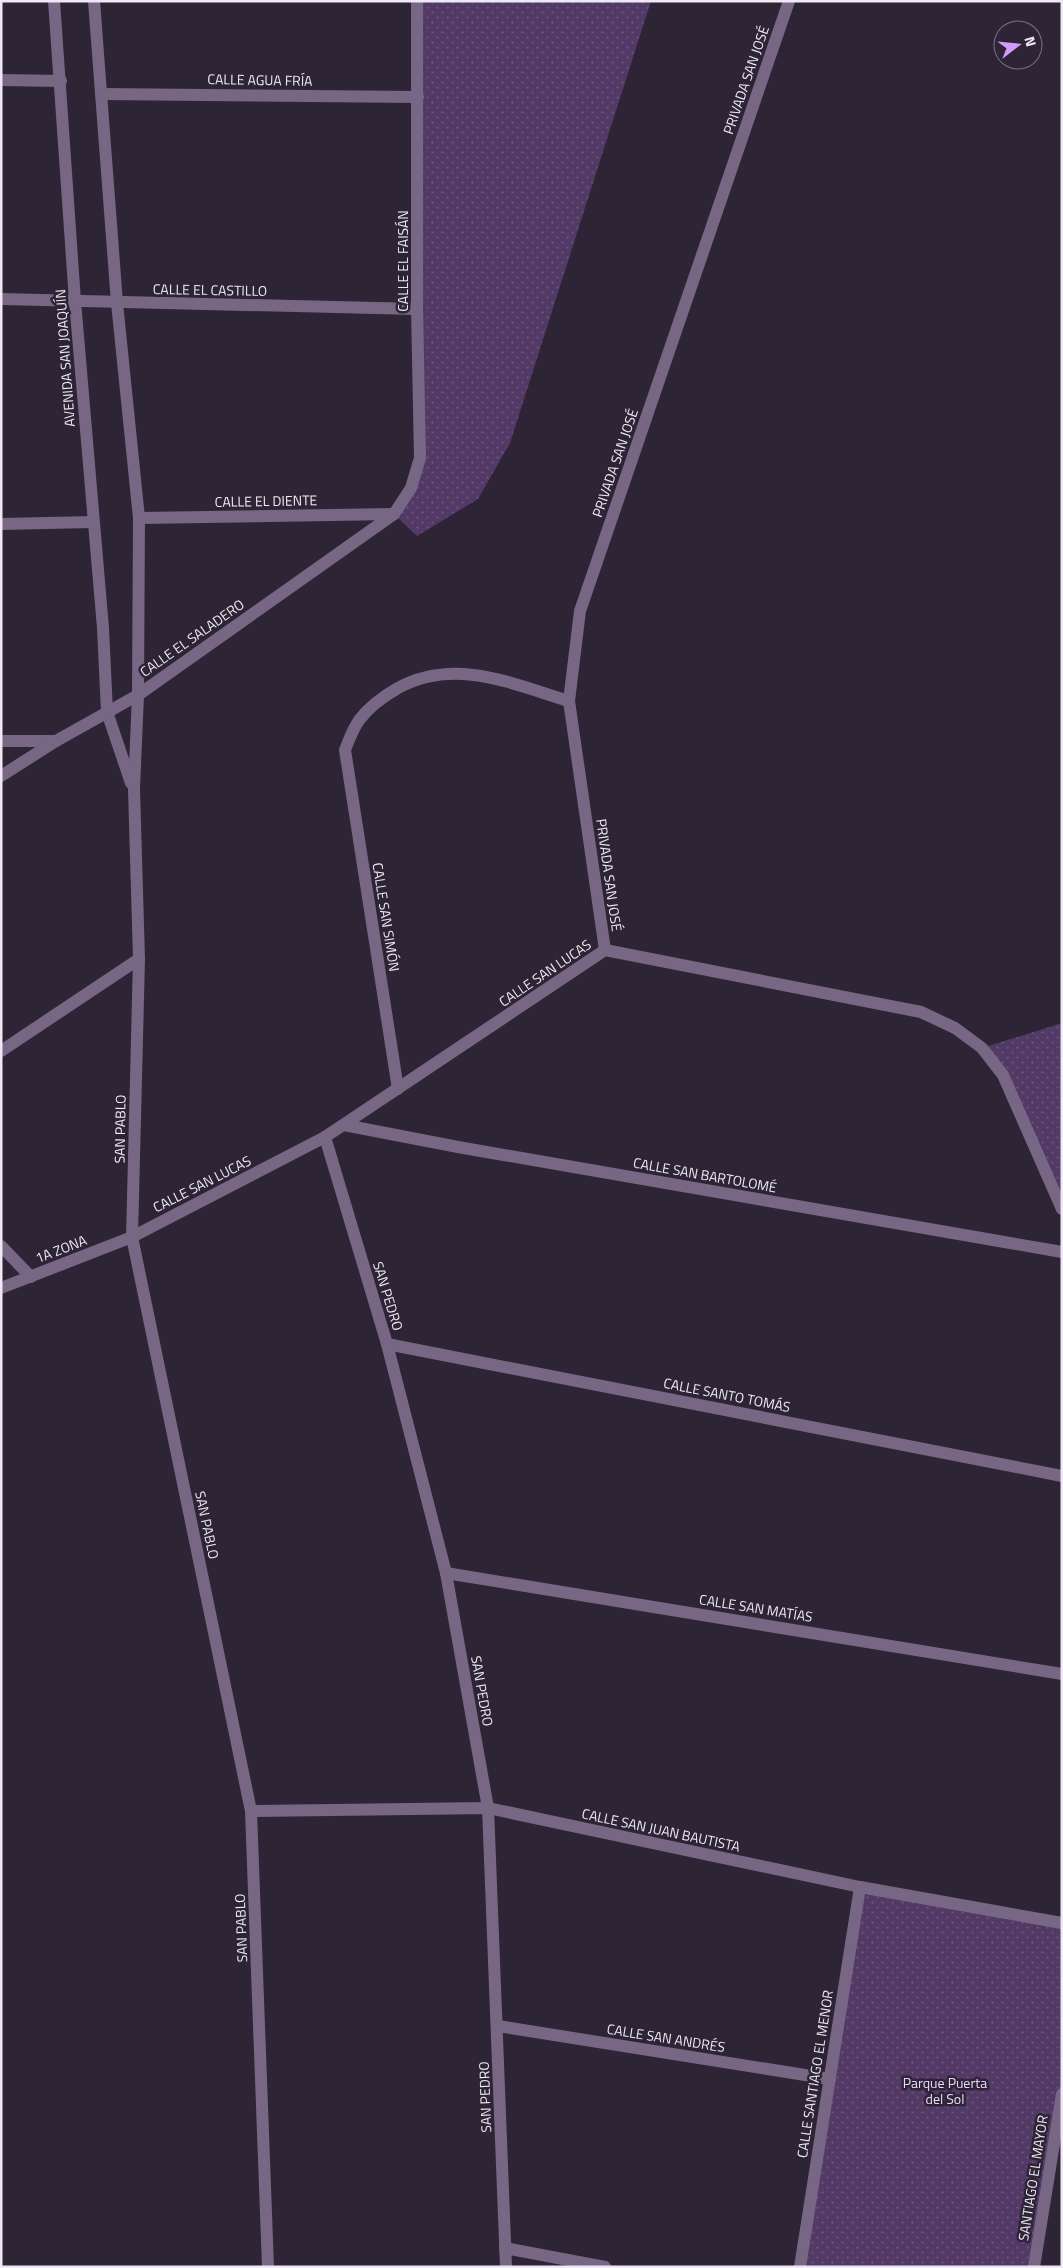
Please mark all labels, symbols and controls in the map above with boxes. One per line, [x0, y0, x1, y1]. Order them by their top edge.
north arrow [993, 20, 1043, 70]
street label: PRIVADA SAN JOSÉ [717, 22, 774, 137]
text: N [1020, 34, 1042, 49]
street label: CALLE AGUA FRÍA [207, 68, 313, 91]
street label: CALLE EL FAISÁN [392, 210, 413, 312]
street label: CALLE EL CASTILLO [153, 278, 267, 301]
street label: AVENIDA SAN JOAQUÍN [49, 289, 80, 428]
street label: PRIVADA SAN JOSÉ [586, 405, 643, 520]
street label: CALLE EL DIENTE [215, 489, 318, 512]
street label: CALLE EL SALADERO [135, 594, 248, 682]
street label: PRIVADA SAN JOSÉ [591, 817, 628, 933]
street label: CALLE SAN SIMÓN [368, 861, 405, 973]
street label: CALLE SAN LUCAS [494, 934, 595, 1011]
street label: SAN PABLO [108, 1094, 131, 1164]
street label: CALLE SAN LUCAS [149, 1150, 254, 1217]
street label: CALLE SAN BARTOLOMÉ [632, 1152, 779, 1198]
street label: 1A ZONA [32, 1229, 90, 1268]
street label: SAN PEDRO [368, 1259, 409, 1333]
street label: CALLE SANTO TOMÁS [662, 1372, 792, 1417]
street label: SAN PABLO [190, 1489, 225, 1561]
street label: CALLE SAN MATÍAS [698, 1588, 814, 1627]
street label: SAN PEDRO [466, 1654, 499, 1728]
street label: CALLE SAN JUAN BAUTISTA [580, 1802, 743, 1857]
street label: SAN PABLO [229, 1893, 252, 1963]
street label: CALLE SANTIAGO EL MENOR [791, 1988, 838, 2159]
street label: CALLE SAN ANDRÉS [606, 2018, 727, 2057]
street label: SAN PEDRO [473, 2061, 496, 2133]
park label: Parque Puerta del Sol [903, 2072, 987, 2109]
street label: SANTIAGO EL MAYOR [1012, 2113, 1053, 2242]

